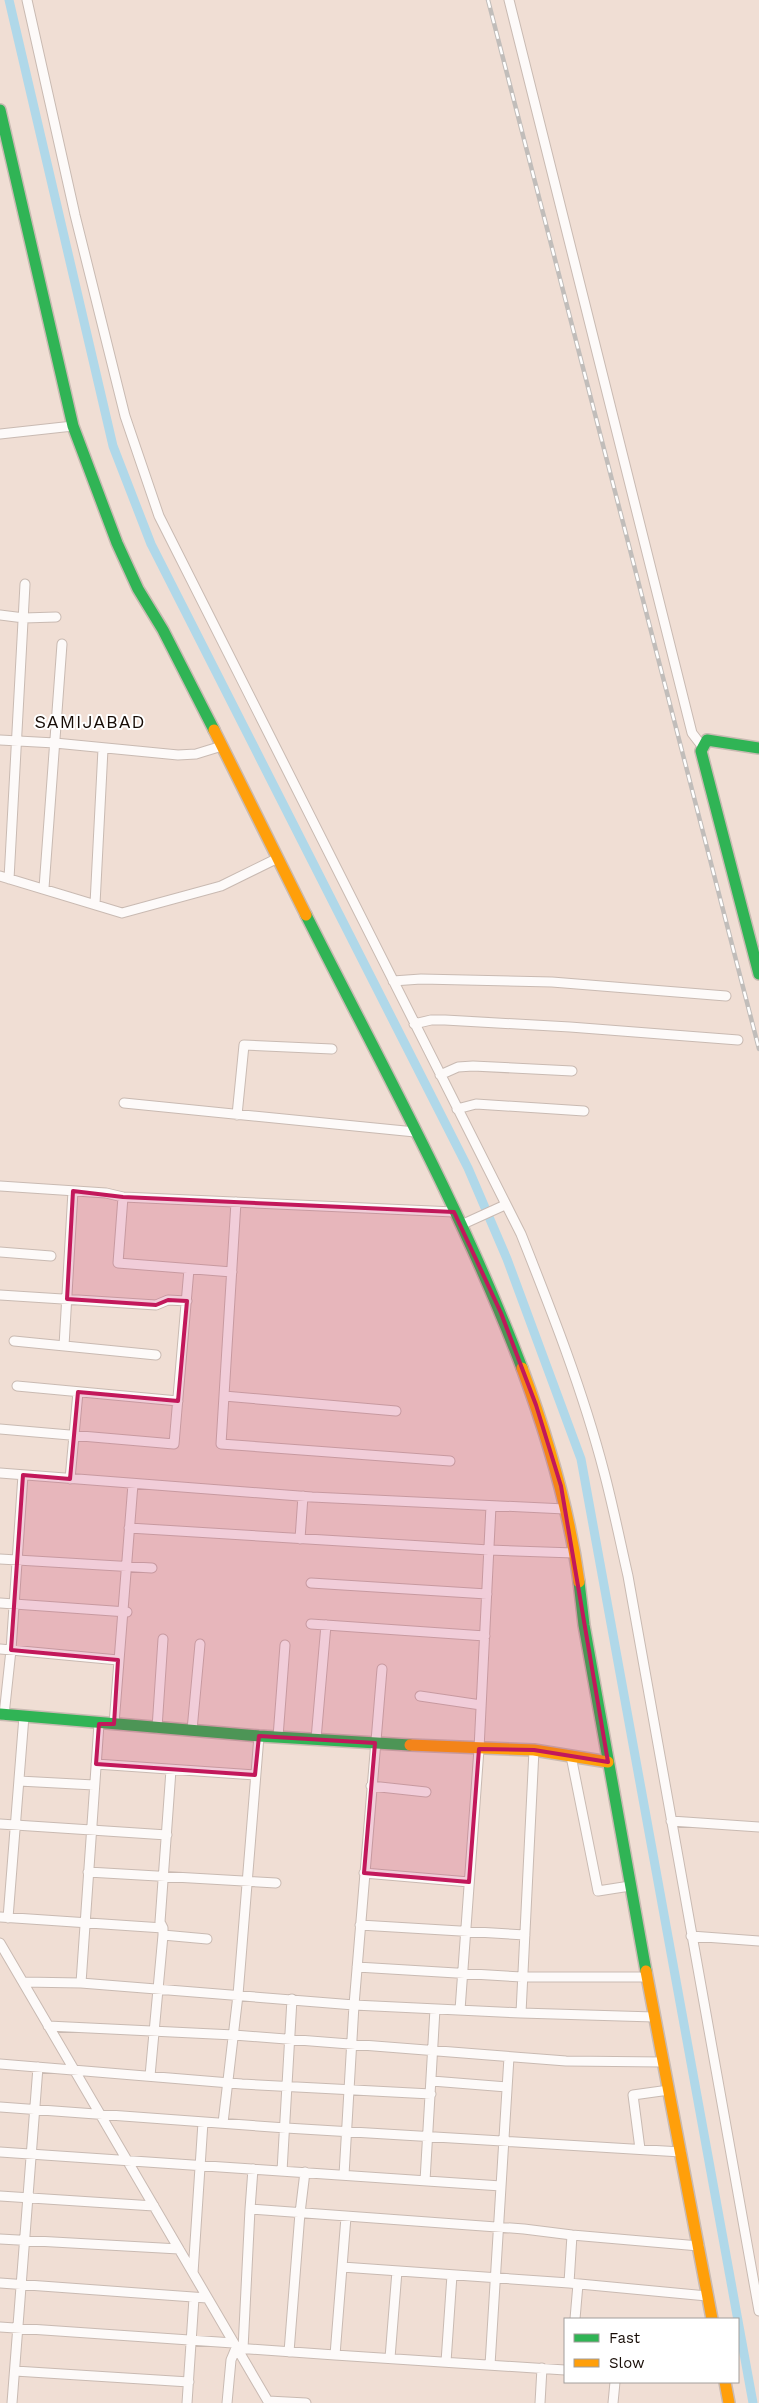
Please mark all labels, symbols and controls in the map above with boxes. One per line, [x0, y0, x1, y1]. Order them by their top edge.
district label: SAMIJABAD [34, 711, 146, 732]
legend [564, 2318, 739, 2383]
text: Fast [609, 2329, 641, 2347]
text: Slow [609, 2354, 645, 2372]

